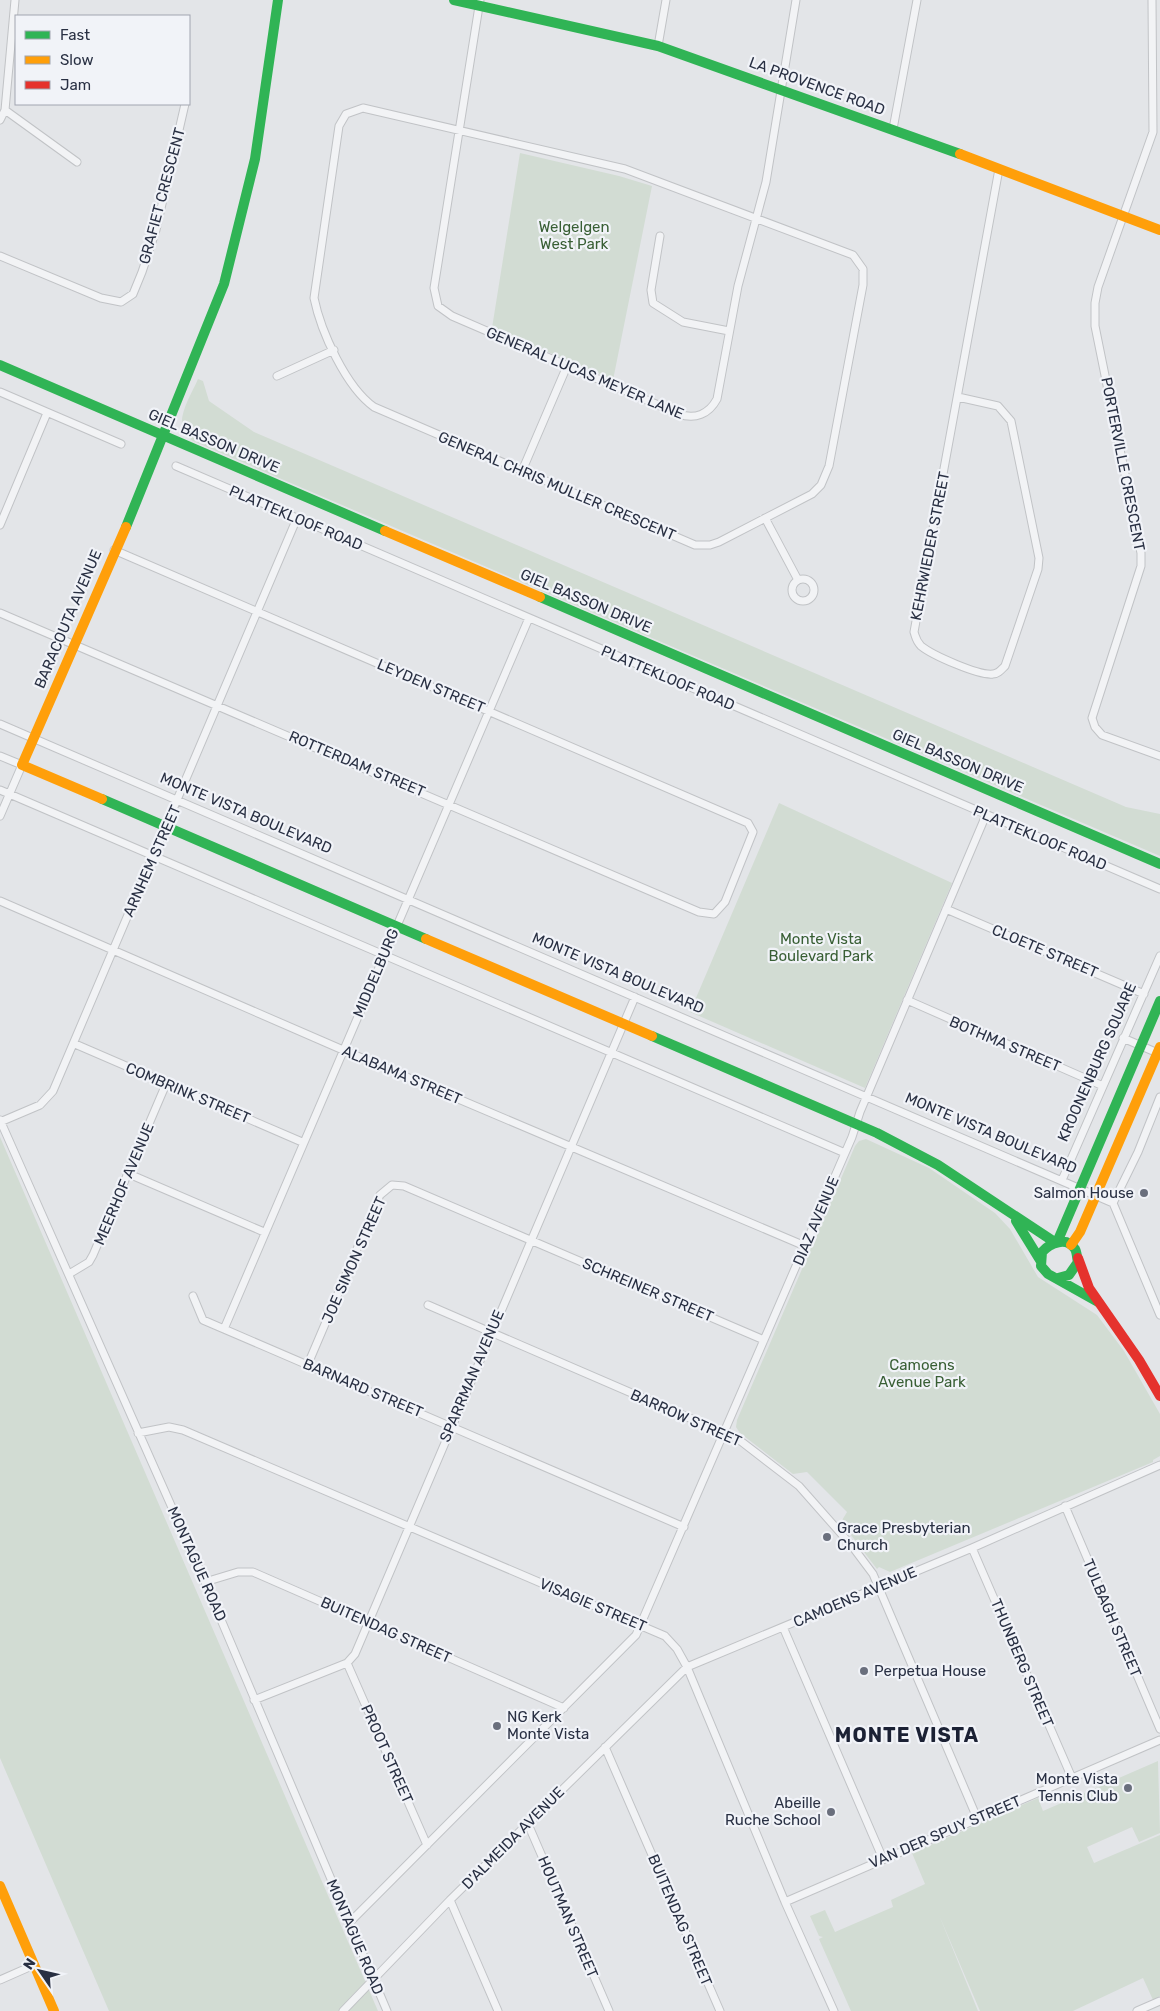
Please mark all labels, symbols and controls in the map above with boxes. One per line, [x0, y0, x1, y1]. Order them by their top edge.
legend [15, 15, 190, 105]
text: Fast [60, 26, 90, 44]
text: Slow [60, 51, 93, 69]
street label: LA PROVENCE ROAD [747, 53, 887, 119]
text: Jam [60, 76, 91, 94]
street label: GRAFIET CRESCENT [135, 126, 189, 266]
park label: Welgelgen West Park [538, 218, 610, 253]
street label: GENERAL LUCAS MEYER LANE [483, 323, 687, 423]
street label: PORTERVILLE CRESCENT [1097, 376, 1149, 553]
street label: GIEL BASSON DRIVE [146, 405, 282, 477]
street label: GENERAL CHRIS MULLER CRESCENT [435, 428, 679, 544]
street label: KEHRWIEDER STREET [907, 470, 953, 622]
street label: PLATTEKLOOF ROAD [226, 482, 366, 554]
street label: BARACOUTA AVENUE [31, 547, 105, 691]
street label: GIEL BASSON DRIVE [518, 565, 654, 637]
street label: PLATTEKLOOF ROAD [598, 642, 738, 714]
street label: LEYDEN STREET [374, 655, 488, 717]
street label: GIEL BASSON DRIVE [890, 725, 1026, 797]
street label: ROTTERDAM STREET [286, 727, 428, 801]
street label: MONTE VISTA BOULEVARD [157, 769, 335, 857]
street label: ARNHEM STREET [119, 802, 185, 920]
street label: PLATTEKLOOF ROAD [970, 802, 1110, 874]
street label: CLOETE STREET [989, 921, 1101, 982]
street label: MIDDELBURG [349, 926, 403, 1020]
street label: MONTE VISTA BOULEVARD [529, 929, 707, 1017]
park label: Monte Vista Boulevard Park [768, 930, 874, 965]
street label: KROONENBURG SQUARE [1054, 980, 1140, 1144]
street label: BOTHMA STREET [947, 1012, 1064, 1076]
street label: ALABAMA STREET [339, 1042, 465, 1108]
street label: COMBRINK STREET [123, 1059, 253, 1127]
street label: MONTE VISTA BOULEVARD [902, 1089, 1080, 1177]
street label: MEERHOF AVENUE [90, 1120, 158, 1248]
street label: DIAZ AVENUE [789, 1174, 843, 1268]
place label: Salmon House [1034, 1184, 1134, 1202]
marker: Salmon House [1138, 1187, 1150, 1199]
street label: JOE SIMON STREET [318, 1194, 390, 1326]
street label: SCHREINER STREET [580, 1254, 717, 1326]
street label: SPARRMAN AVENUE [436, 1307, 508, 1445]
street label: BARNARD STREET [300, 1355, 426, 1422]
park label: Camoens Avenue Park [878, 1356, 966, 1391]
street label: BARROW STREET [628, 1385, 745, 1451]
street label: MONTAGUE ROAD [164, 1504, 230, 1624]
place label: Grace Presbyterian Church [837, 1519, 971, 1554]
marker: Grace Presbyterian Church [821, 1531, 833, 1543]
street label: TULBAGH STREET [1079, 1556, 1145, 1680]
street label: CAMOENS AVENUE [791, 1563, 919, 1631]
street label: VISAGIE STREET [537, 1574, 650, 1636]
street label: BUITENDAG STREET [318, 1593, 454, 1667]
street label: THUNBERG STREET [987, 1596, 1057, 1730]
place label: Perpetua House [874, 1662, 986, 1680]
marker: Perpetua House [858, 1665, 870, 1677]
street label: PROOT STREET [357, 1702, 417, 1806]
place label: NG Kerk Monte Vista [507, 1708, 589, 1743]
marker: NG Kerk Monte Vista [491, 1720, 503, 1732]
district label: MONTE VISTA [835, 1723, 979, 1747]
place label: Monte Vista Tennis Club [1036, 1770, 1118, 1805]
marker: Monte Vista Tennis Club [1122, 1782, 1134, 1794]
street label: D'ALMEIDA AVENUE [458, 1783, 568, 1893]
street label: VAN DER SPUY STREET [866, 1792, 1024, 1872]
place label: Abeille Ruche School [725, 1794, 821, 1829]
marker: Abeille Ruche School [825, 1806, 837, 1818]
street label: BUITENDAG STREET [644, 1851, 716, 1989]
street label: HOUTMAN STREET [534, 1853, 602, 1981]
street label: MONTAGUE ROAD [323, 1877, 387, 1997]
north arrow [15, 1946, 65, 1996]
text: N [20, 1955, 40, 1973]

